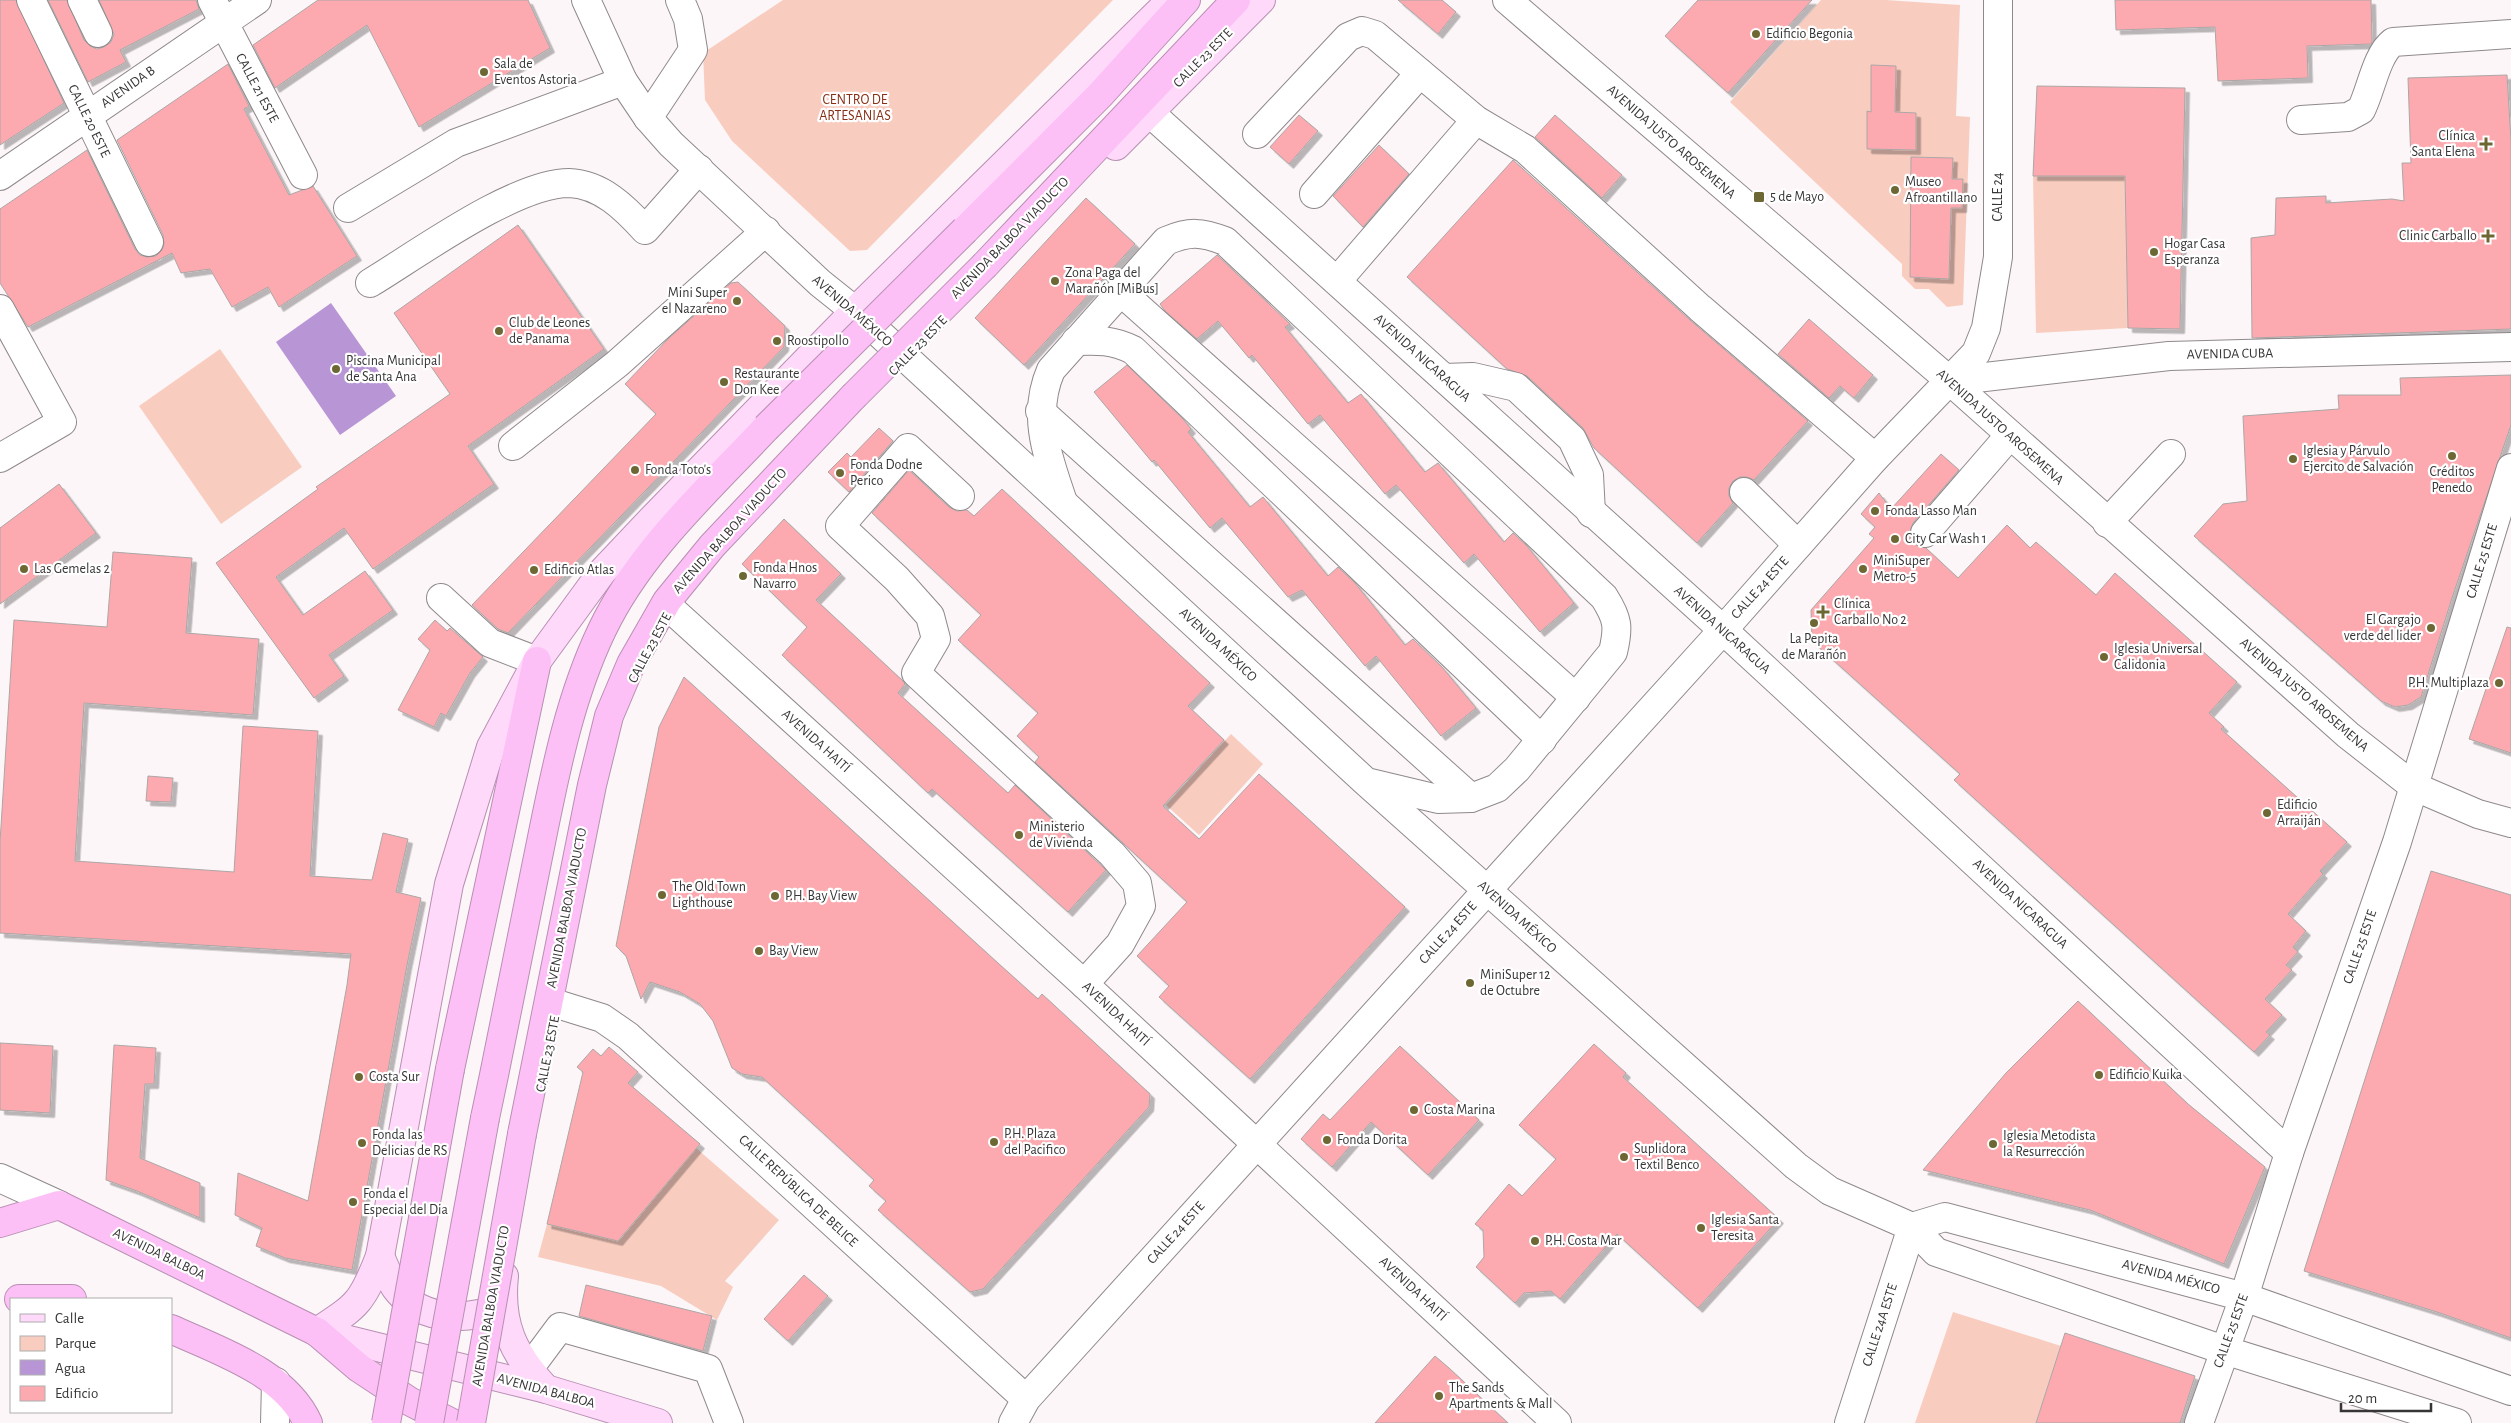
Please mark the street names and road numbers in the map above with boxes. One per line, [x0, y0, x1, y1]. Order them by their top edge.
street label: CALLE 23 ESTE [1171, 26, 1235, 90]
street label: CALLE 21 ESTE [233, 51, 281, 125]
street label: AVENIDA B [98, 63, 158, 111]
street label: CALLE 20 ESTE [65, 82, 113, 160]
street label: AVENIDA JUSTO AROSEMENA [1604, 82, 1738, 202]
street label: CALLE 24 [1991, 172, 2005, 222]
street label: AVENIDA BALBOA VIADUCTO [948, 174, 1072, 302]
street label: AVENIDA MÉXICO [809, 270, 897, 349]
street label: AVENIDA NICARAGUA [1371, 311, 1473, 405]
street label: CALLE 23 ESTE [886, 313, 950, 379]
street label: AVENIDA CUBA [2187, 346, 2273, 362]
street label: AVENIDA JUSTO AROSEMENA [1934, 366, 2066, 488]
street label: AVENIDA BALBOA VIADUCTO [670, 466, 790, 596]
street label: CALLE 25 ESTE [2464, 522, 2500, 600]
street label: CALLE 24 ESTE [1729, 554, 1792, 622]
street label: AVENIDA NICARAGUA [1671, 583, 1773, 677]
street label: AVENIDA MÉXICO [1176, 603, 1262, 685]
street label: CALLE 23 ESTE [626, 610, 674, 685]
street label: AVENIDA JUSTO AROSEMENA [2237, 635, 2371, 755]
street label: AVENIDA HAITÍ [779, 705, 855, 775]
street label: AVENIDA BALBOA VIADUCTO [545, 827, 589, 989]
street label: AVENIDA NICARAGUA [1970, 857, 2070, 951]
street label: AVENIDA MÉXICO [1475, 876, 1561, 956]
street label: CALLE 24 ESTE [1417, 899, 1480, 967]
street label: CALLE 25 ESTE [2341, 908, 2379, 986]
street label: AVENIDA HAITÍ [1079, 977, 1155, 1049]
street label: CALLE 23 ESTE [534, 1015, 562, 1093]
street label: CALLE REPÚBLICA DE BELICE [736, 1130, 862, 1250]
street label: CALLE 24 ESTE [1145, 1199, 1208, 1267]
street label: AVENIDA BALBOA VIADUCTO [470, 1224, 512, 1388]
street label: AVENIDA BALBOA [111, 1226, 207, 1282]
street label: AVENIDA HAITÍ [1376, 1252, 1452, 1324]
street label: AVENIDA MÉXICO [2121, 1254, 2222, 1297]
street label: CALLE 24A ESTE [1860, 1282, 1900, 1368]
street label: CALLE 25 ESTE [2211, 1292, 2251, 1370]
street label: AVENIDA BALBOA [496, 1371, 596, 1411]

